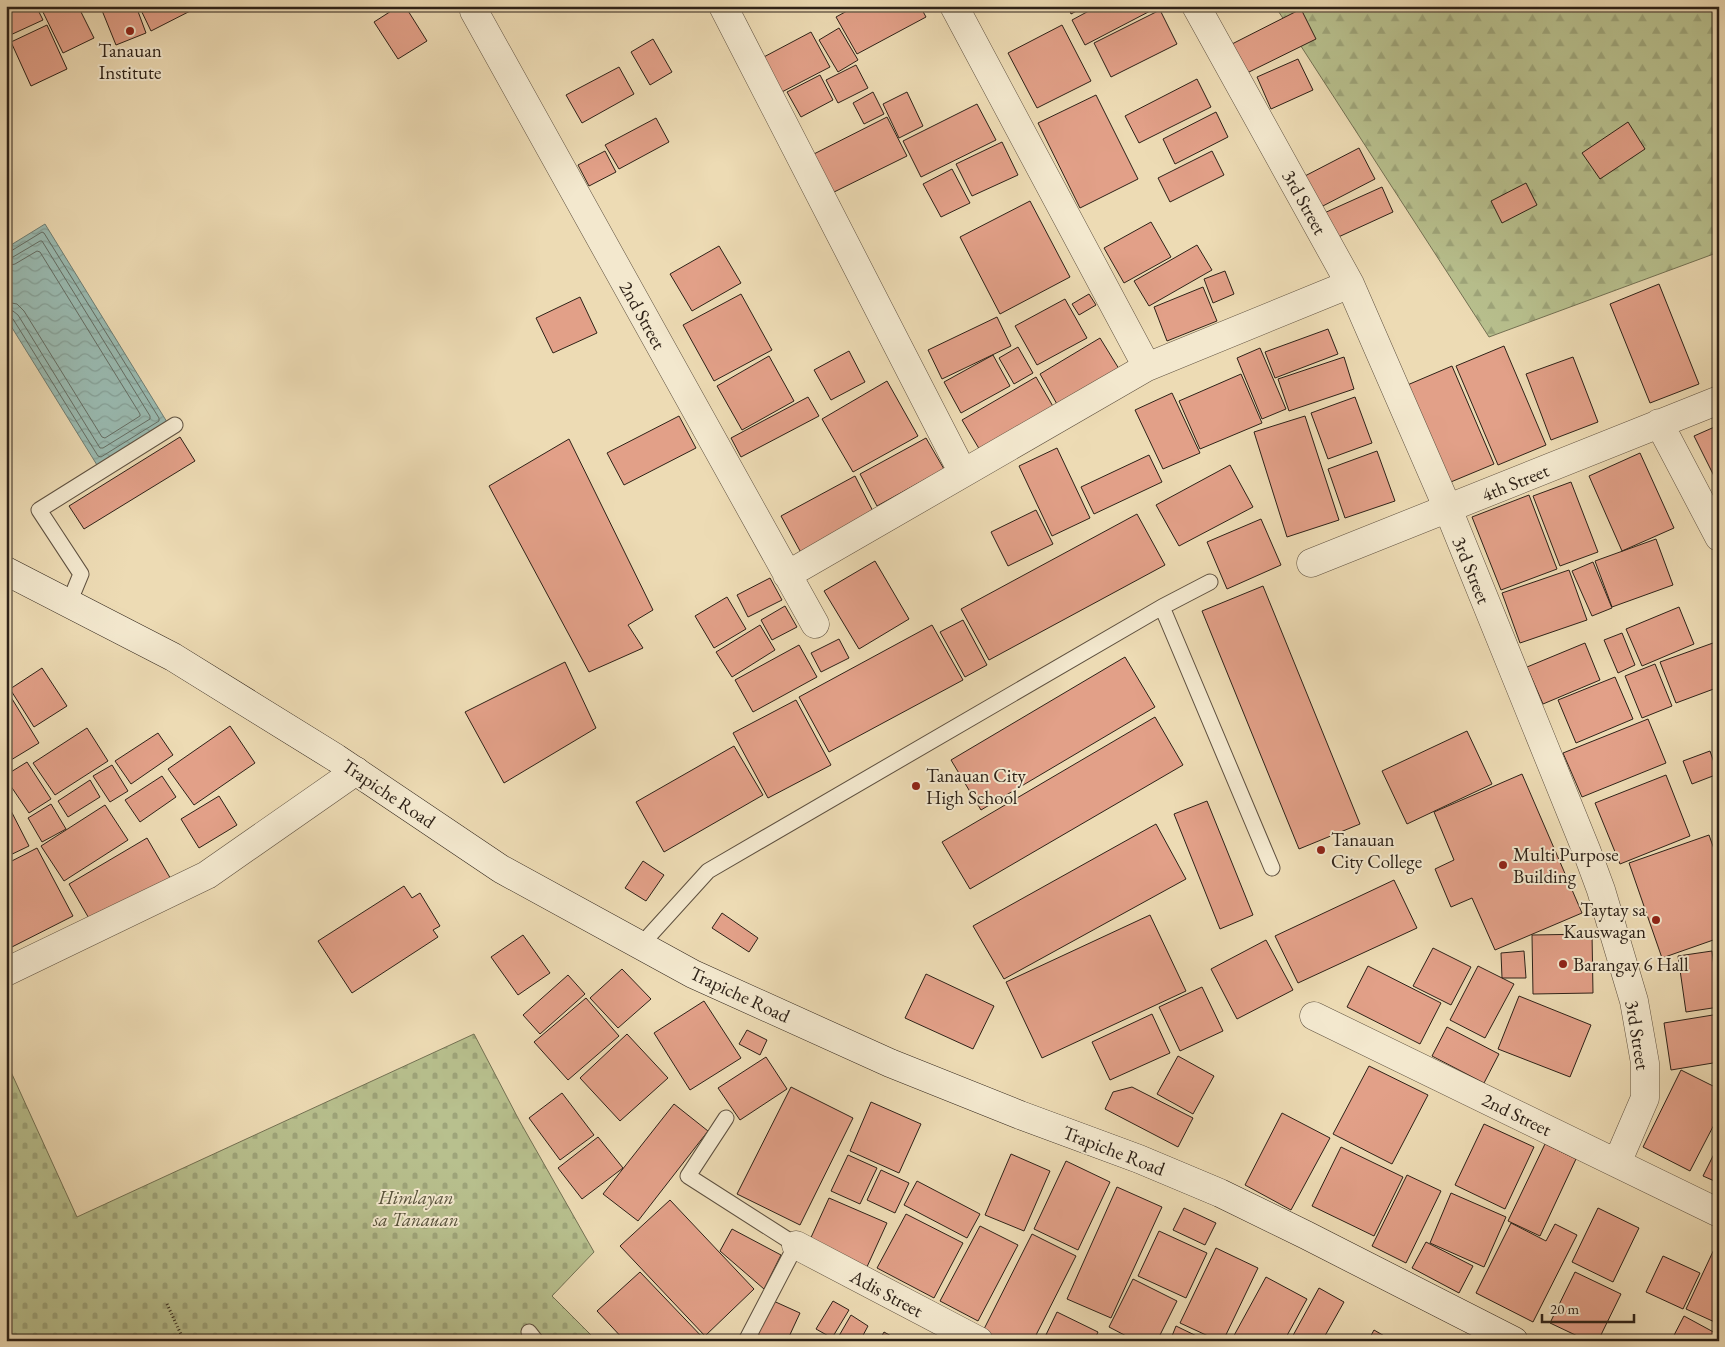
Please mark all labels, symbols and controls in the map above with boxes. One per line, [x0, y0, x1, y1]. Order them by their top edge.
marker: Tanauan Institute [124, 25, 136, 37]
place label: Tanauan Institute [98, 38, 162, 85]
street label: 3rd Street [1277, 165, 1333, 239]
street label: 2nd Street [614, 277, 672, 354]
street label: 4th Street [1478, 458, 1553, 507]
street label: 3rd Street [1447, 533, 1496, 608]
street label: Trapiche Road [337, 753, 441, 834]
place label: Tanauan City High School [926, 763, 1026, 810]
marker: Tanauan City High School [910, 780, 922, 792]
place label: Tanauan City College [1331, 827, 1422, 874]
place label: Multi Purpose Building [1513, 842, 1619, 889]
marker: Tanauan City College [1315, 844, 1327, 856]
marker: Multi Purpose Building [1497, 859, 1509, 871]
place label: Taytay sa Kauswagan [1563, 897, 1646, 944]
marker: Taytay sa Kauswagan [1650, 914, 1662, 926]
place label: Barangay 6 Hall [1573, 952, 1689, 977]
marker: Barangay 6 Hall [1557, 958, 1569, 970]
street label: Trapiche Road [686, 960, 794, 1029]
street label: 3rd Street [1620, 998, 1655, 1072]
street label: 2nd Street [1478, 1087, 1556, 1142]
street label: Trapiche Road [1059, 1119, 1169, 1182]
park label: Himlayan sa Tanauan [372, 1185, 459, 1232]
street label: Adis Street [845, 1263, 928, 1323]
scale bar [1542, 1292, 1635, 1324]
text: 20 m [1550, 1299, 1579, 1318]

